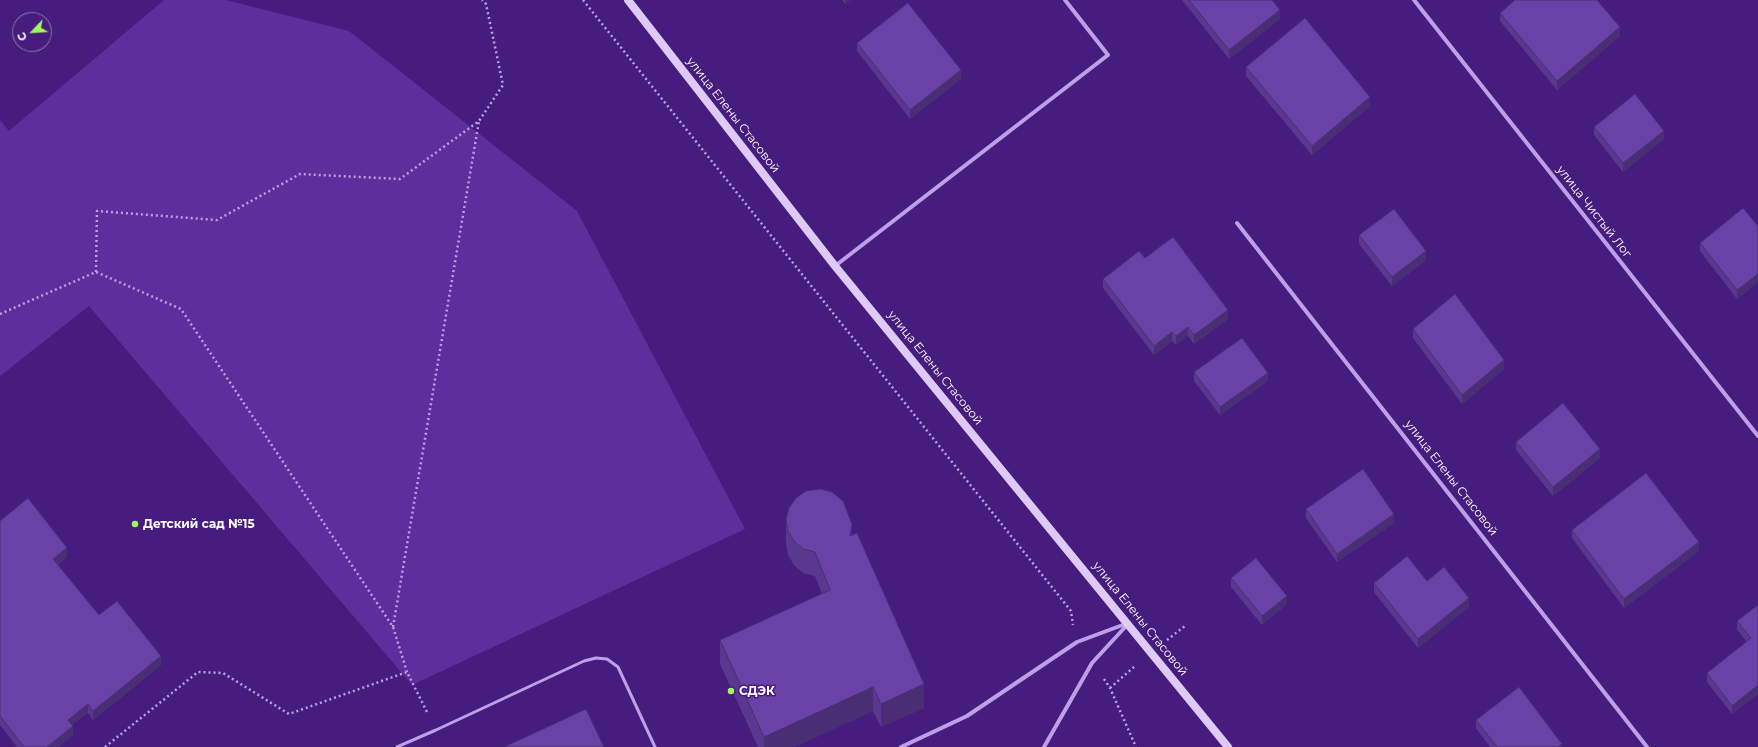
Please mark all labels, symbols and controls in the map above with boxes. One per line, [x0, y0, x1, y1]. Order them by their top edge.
north arrow [12, 12, 52, 52]
text: С [14, 30, 30, 43]
street label: улица Елены Стасовой [683, 54, 783, 176]
street label: улица Чистый Лог [1553, 163, 1635, 261]
street label: улица Елены Стасовой [884, 308, 986, 428]
street label: улица Елены Стасовой [1401, 417, 1501, 539]
place label: Детский сад №15 [143, 517, 255, 531]
marker: Детский сад №15 [130, 519, 140, 529]
street label: улица Елены Стасовой [1089, 559, 1191, 679]
place label: СДЭК [739, 684, 775, 698]
marker: СДЭК [726, 686, 736, 696]

